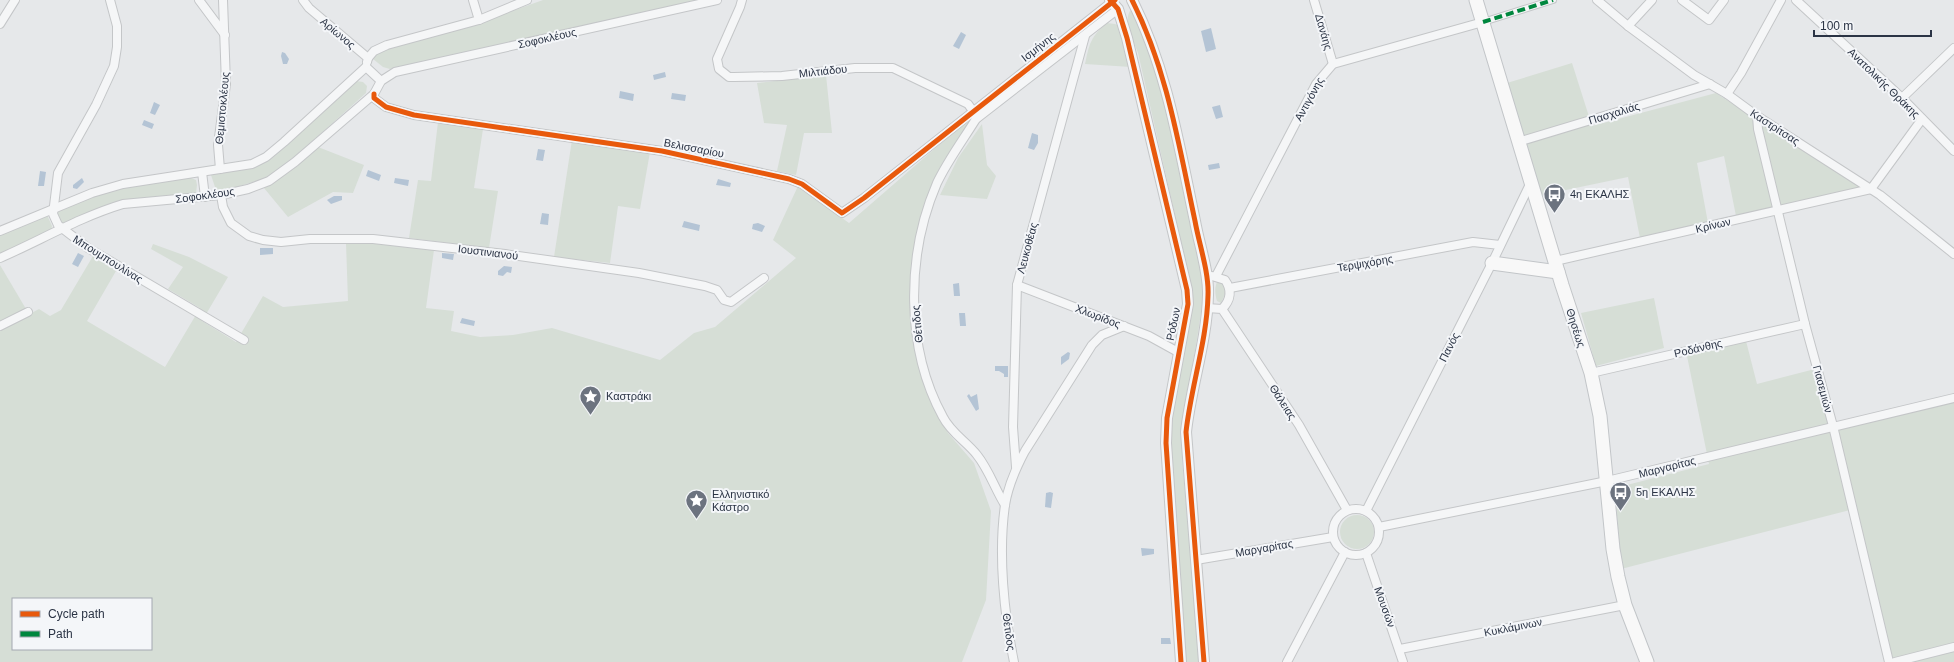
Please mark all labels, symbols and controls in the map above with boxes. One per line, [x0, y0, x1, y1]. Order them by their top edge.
scale bar [1814, 12, 1931, 38]
street label: Δανάης [1313, 13, 1335, 51]
street label: Αρίωνος [318, 15, 358, 51]
text: 100 m [1820, 19, 1853, 33]
street label: Σοφοκλέους [517, 25, 577, 51]
street label: Ισμήνης [1019, 30, 1057, 64]
street label: Ανατολικής Θράκης [1846, 46, 1922, 120]
street label: Μιλτιάδου [798, 62, 848, 80]
street label: Θεμιστοκλέους [213, 71, 231, 145]
street label: Αντιγόνης [1292, 75, 1326, 123]
street label: Πασχαλιάς [1587, 100, 1641, 126]
street label: Καστρίτσας [1748, 107, 1802, 147]
street label: Βελισσαρίου [663, 136, 725, 160]
bus stop icon: 4η ΕΚΑΛΗΣ [1541, 181, 1567, 214]
street label: Σοφοκλέους [175, 185, 235, 205]
place label: 4η ΕΚΑΛΗΣ [1570, 188, 1630, 200]
street label: Κρίνων [1694, 215, 1732, 235]
street label: Λευκοθέας [1014, 221, 1040, 275]
street label: Μπουμπουλίνας [71, 233, 145, 285]
street label: Ιουστινιανού [457, 242, 519, 262]
street label: Τερψιχόρης [1336, 252, 1394, 274]
street label: Χλωρίδος [1074, 302, 1122, 330]
street label: Θέτιδος [909, 305, 925, 343]
street label: Ρόδων [1164, 306, 1182, 342]
street label: Θησέως [1564, 307, 1588, 349]
street label: Πανός [1437, 330, 1461, 364]
street label: Ροδάνθης [1673, 337, 1723, 359]
street label: Γιασεμιών [1811, 364, 1835, 415]
street label: Θάλειας [1267, 382, 1299, 422]
place icon: Καστράκι [577, 383, 603, 416]
place label: Καστράκι [606, 390, 652, 402]
street label: Μαργαρίτας [1637, 454, 1697, 480]
bus stop icon: 5η ΕΚΑΛΗΣ [1607, 479, 1633, 512]
place label: 5η ΕΚΑΛΗΣ [1636, 486, 1696, 498]
place icon: Ελληνιστικό Κάστρο [684, 487, 710, 520]
place label: Ελληνιστικό Κάστρο [712, 488, 769, 513]
street label: Μαργαρίτας [1234, 537, 1294, 559]
street label: Μουσών [1372, 585, 1398, 629]
legend [12, 598, 152, 650]
text: Cycle path [48, 607, 105, 621]
street label: Θέτιδος [1000, 612, 1018, 652]
street label: Κυκλάμινων [1483, 615, 1544, 639]
text: Path [48, 627, 73, 641]

